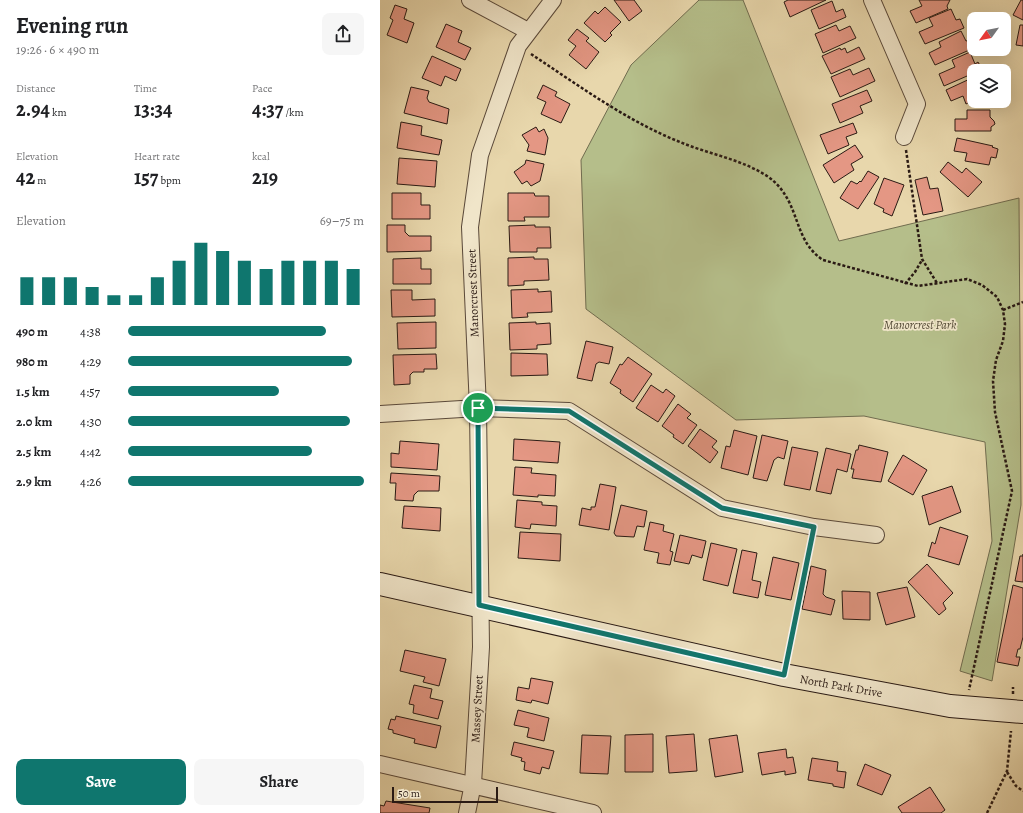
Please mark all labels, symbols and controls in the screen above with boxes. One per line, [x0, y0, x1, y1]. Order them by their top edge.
text: Evening run [16, 11, 128, 41]
north arrow [967, 12, 1011, 56]
map controls [967, 12, 1011, 108]
button: share [322, 13, 364, 55]
text: 19:26 · 6 × 490 m [16, 41, 99, 58]
button: layers [967, 64, 1011, 108]
text: Distance [16, 81, 55, 96]
text: Time [134, 81, 157, 96]
text: Pace [252, 81, 272, 96]
text: 2.94 [16, 96, 50, 123]
text: 13:34 [134, 96, 173, 123]
text: 4:37 [252, 96, 283, 123]
text: km [50, 105, 67, 120]
text: /km [283, 105, 304, 120]
text: Elevation [16, 149, 58, 164]
text: Heart rate [134, 149, 180, 164]
text: kcal [252, 149, 270, 164]
text: 42 [16, 164, 35, 191]
text: 157 [134, 164, 158, 191]
text: 219 [252, 164, 278, 191]
text: m [35, 173, 46, 188]
text: bpm [158, 173, 181, 188]
text: Elevation [16, 212, 66, 229]
text: 69–75 m [320, 212, 364, 229]
street label: Manorcrest Street [463, 249, 483, 337]
park label: Manorcrest Park [884, 317, 957, 333]
text: 490 m [16, 323, 48, 340]
text: 4:38 [80, 323, 101, 340]
text: 980 m [16, 353, 48, 370]
text: 4:29 [80, 353, 101, 370]
text: 1.5 km [16, 383, 50, 400]
text: 4:57 [80, 383, 100, 400]
pin [461, 391, 495, 425]
icon: arrive [467, 397, 489, 419]
text: 2.0 km [16, 413, 52, 430]
text: 4:30 [80, 413, 101, 430]
text: 2.5 km [16, 443, 51, 460]
text: 4:42 [80, 443, 101, 460]
text: 2.9 km [16, 473, 52, 490]
text: 4:26 [80, 473, 101, 490]
street label: North Park Drive [798, 671, 884, 701]
street label: Massey Street [467, 675, 487, 743]
button: Save [16, 759, 186, 805]
button: Share [194, 759, 364, 805]
scale bar [392, 785, 498, 804]
text: 50 m [398, 786, 420, 801]

